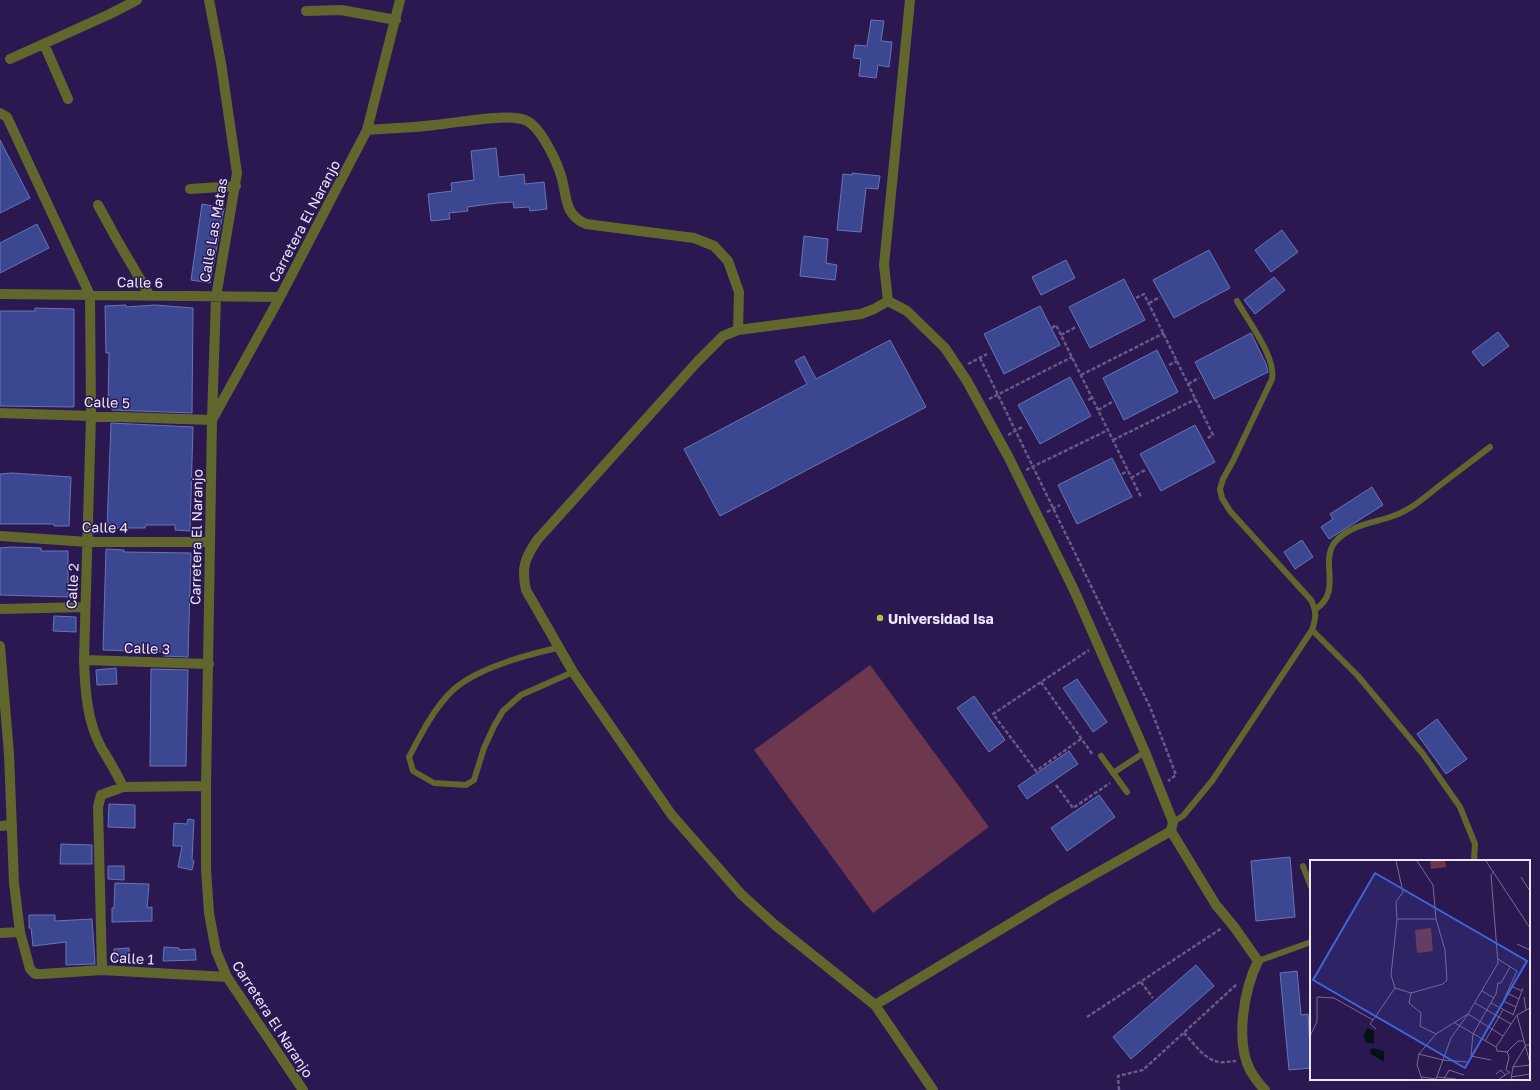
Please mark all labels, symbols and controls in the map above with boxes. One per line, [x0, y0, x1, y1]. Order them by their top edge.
street label: Carretera El Naranjo [265, 157, 343, 285]
street label: Calle Las Matas [195, 177, 231, 283]
street label: Calle 6 [117, 273, 163, 291]
street label: Calle 5 [84, 393, 130, 411]
street label: Carretera El Naranjo [186, 469, 206, 605]
street label: Calle 4 [82, 518, 128, 536]
street label: Calle 2 [62, 563, 82, 609]
place label: Universidad Isa [888, 610, 994, 627]
marker: Universidad Isa [875, 613, 885, 623]
street label: Calle 3 [124, 639, 170, 657]
inset map [1310, 860, 1530, 1080]
street label: Calle 1 [109, 948, 155, 968]
street label: Carretera El Naranjo [229, 957, 317, 1081]

